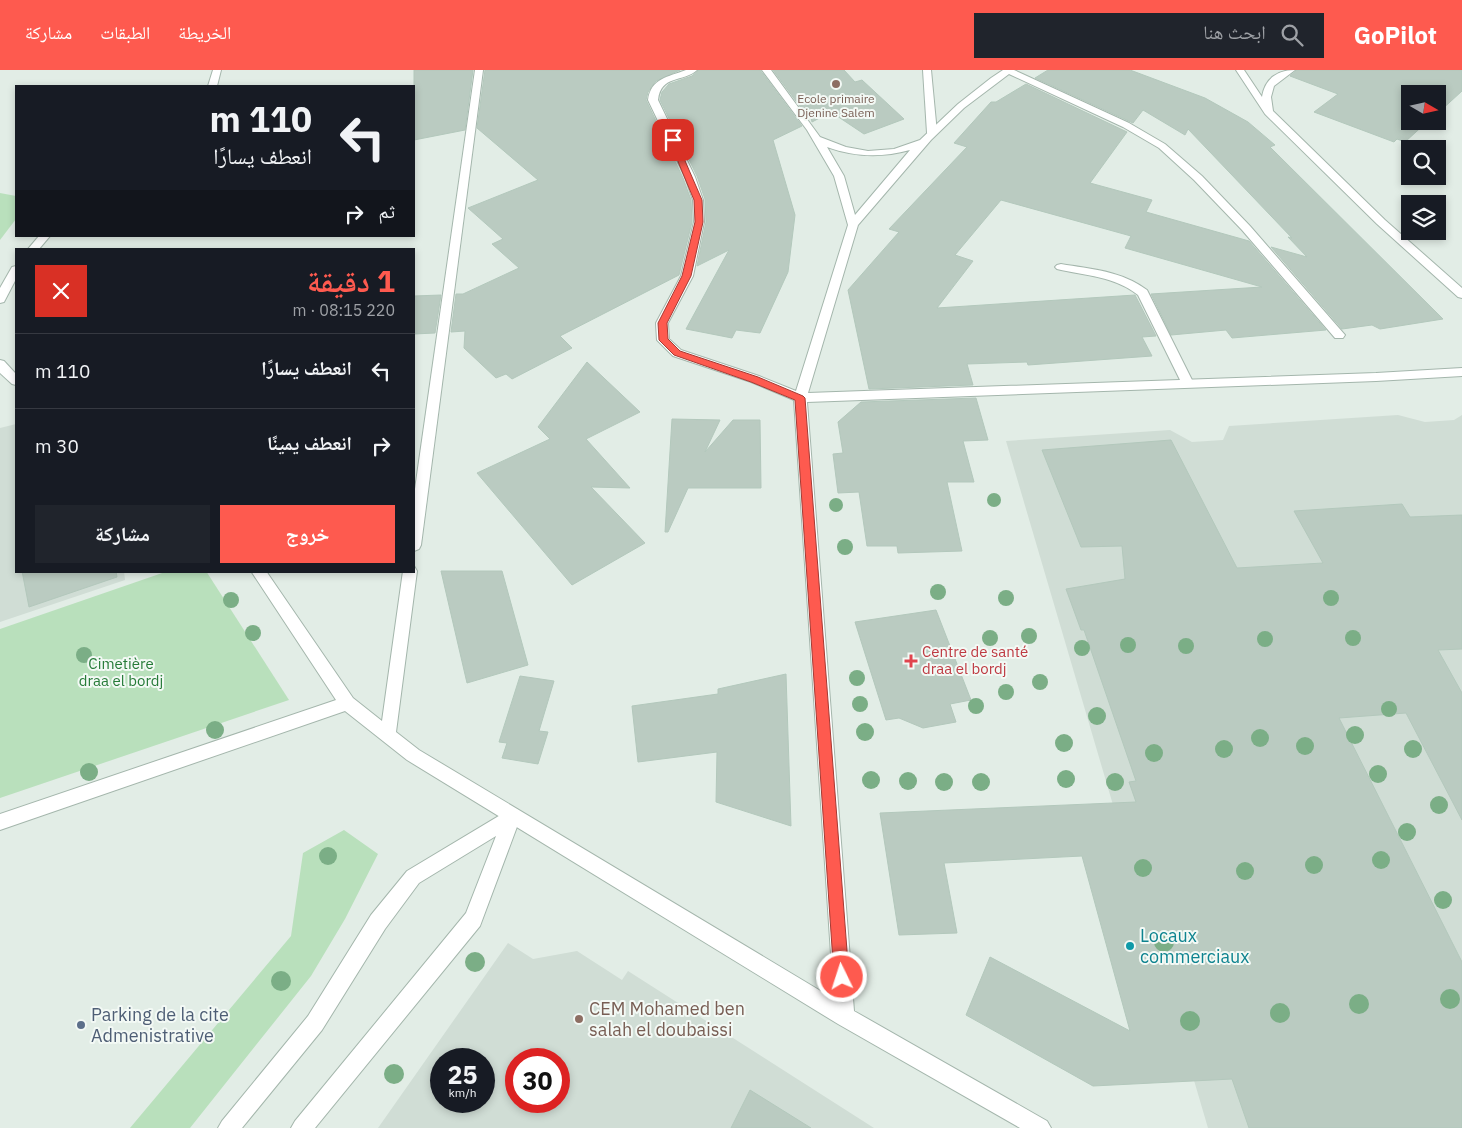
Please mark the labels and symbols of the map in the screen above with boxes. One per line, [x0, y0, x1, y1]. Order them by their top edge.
marker: Ecole primaire Djenine Salem [830, 78, 842, 90]
north arrow [1401, 85, 1446, 130]
place label: Ecole primaire Djenine Salem [797, 91, 875, 120]
pin [652, 119, 694, 161]
place label: Centre de santé draa el bordj [922, 642, 1028, 678]
park label: Cimetière draa el bordj [79, 654, 163, 690]
marker: Centre de santé draa el bordj [904, 654, 918, 668]
place label: Locaux commerciaux [1140, 924, 1249, 968]
marker: Locaux commerciaux [1124, 940, 1136, 952]
position arrow [815, 950, 867, 1002]
place label: CEM Mohamed ben salah el doubaissi [589, 997, 745, 1041]
place label: Parking de la cite Admenistrative [91, 1003, 229, 1047]
marker: CEM Mohamed ben salah el doubaissi [573, 1013, 585, 1025]
marker: Parking de la cite Admenistrative [75, 1019, 87, 1031]
speed limit sign: 30 [505, 1048, 570, 1113]

